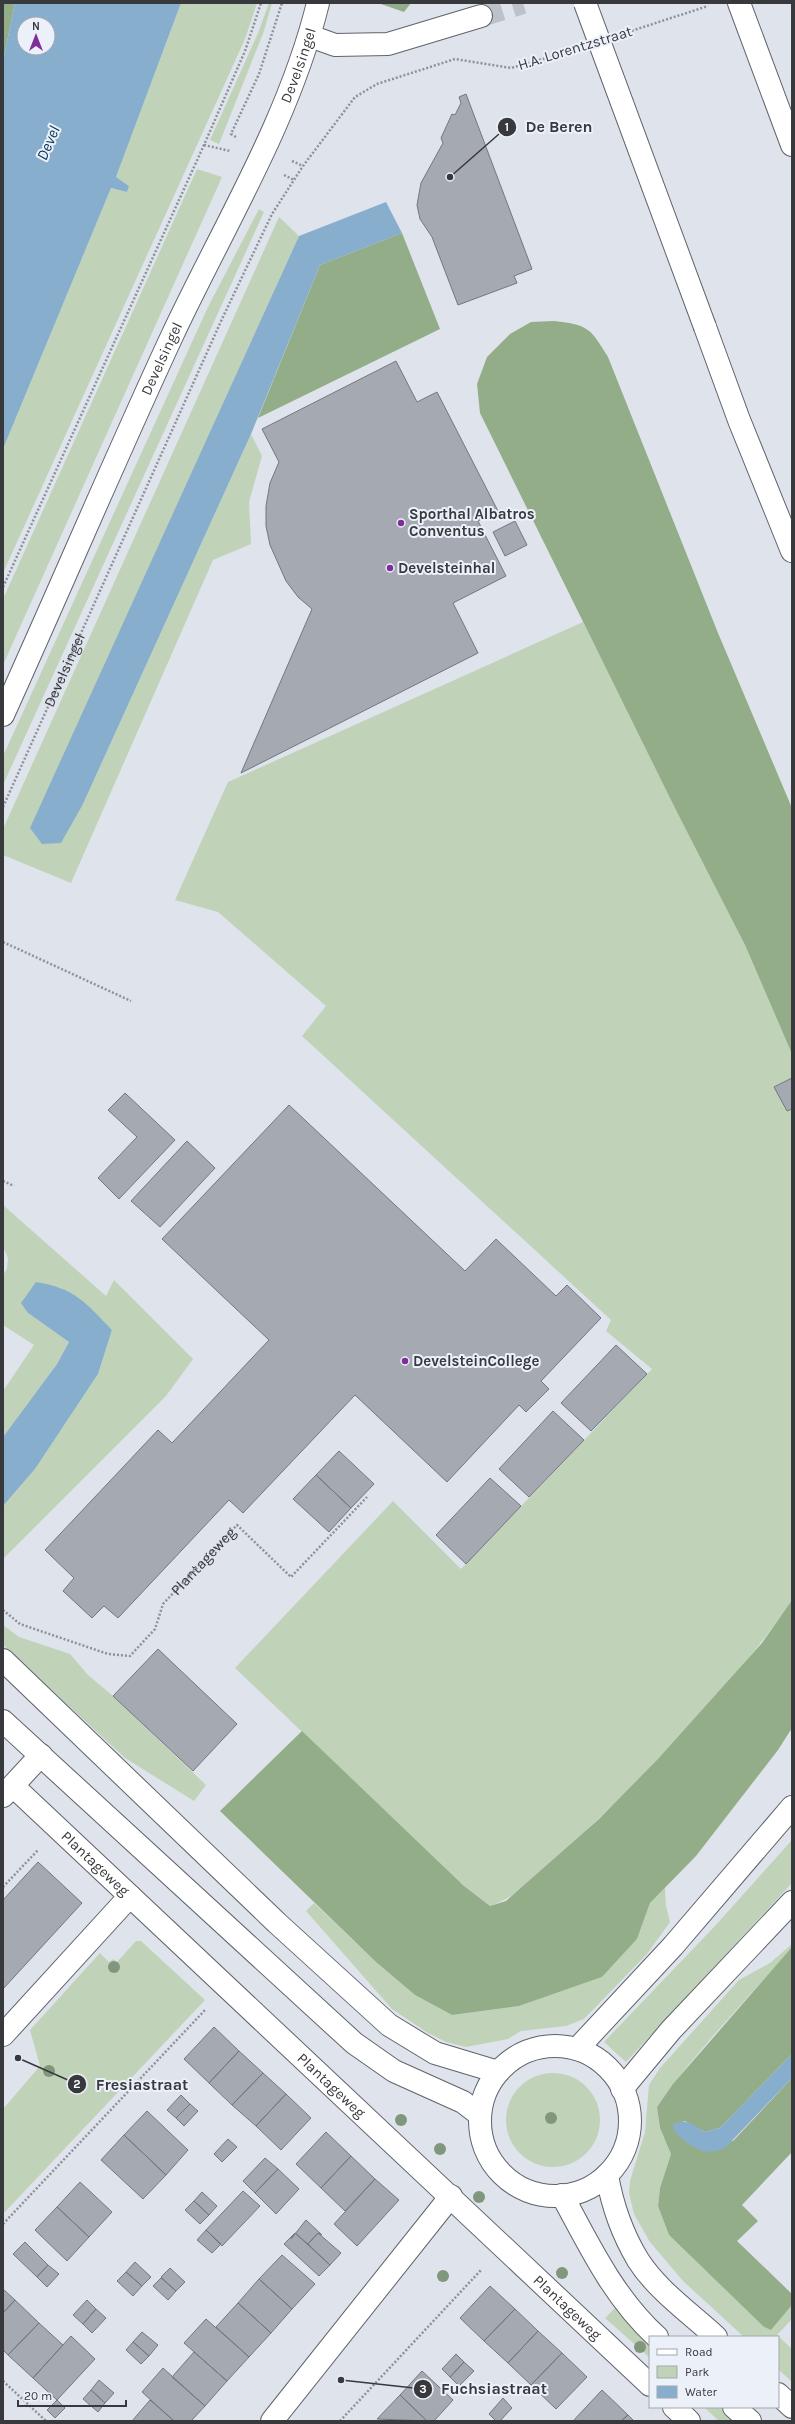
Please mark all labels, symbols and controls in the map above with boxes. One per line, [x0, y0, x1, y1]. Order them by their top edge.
north arrow [16, 16, 56, 56]
text: N [32, 20, 40, 33]
street label: H.A. Lorentzstraat [516, 22, 635, 74]
street label: Develsingel [277, 25, 320, 106]
callout: De Beren [497, 113, 600, 141]
text: De Beren [525, 117, 593, 136]
text: 1 [505, 120, 509, 134]
water label: Devel [32, 123, 64, 163]
street label: Develsingel [137, 319, 186, 398]
place label: Sporthal Albatros Conventus [409, 505, 535, 540]
marker: Sporthal Albatros Conventus [396, 518, 406, 528]
place label: Develsteinhal [398, 559, 495, 577]
marker: Develsteinhal [385, 563, 395, 573]
street label: Develsingel [40, 630, 89, 710]
place label: DevelsteinCollege [413, 1352, 539, 1370]
marker: DevelsteinCollege [400, 1356, 410, 1366]
street label: Plantageweg [167, 1523, 240, 1599]
street label: Plantageweg [57, 1827, 134, 1900]
street label: Plantageweg [294, 2049, 370, 2122]
callout: Fresiastraat [67, 2070, 196, 2098]
text: Fresiastraat [96, 2075, 188, 2094]
text: 2 [73, 2077, 81, 2091]
street label: Plantageweg [530, 2271, 606, 2344]
legend [649, 2336, 779, 2408]
text: Road [685, 2345, 713, 2359]
text: Park [685, 2365, 710, 2379]
callout: Fuchsiastraat [413, 2375, 555, 2403]
text: Fuchsiastraat [441, 2379, 547, 2398]
scale bar [18, 2382, 126, 2408]
text: 3 [419, 2382, 427, 2396]
text: Water [685, 2385, 718, 2399]
text: 20 m [24, 2389, 52, 2403]

